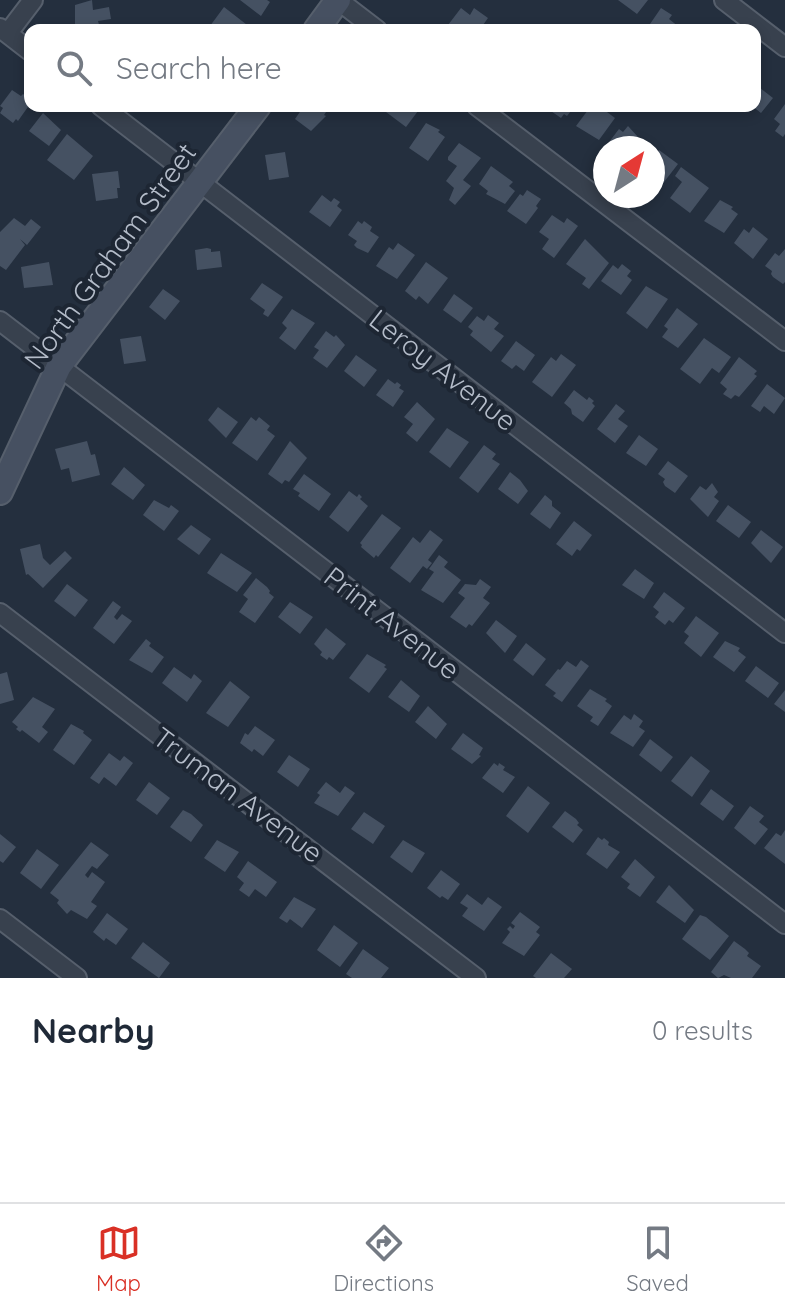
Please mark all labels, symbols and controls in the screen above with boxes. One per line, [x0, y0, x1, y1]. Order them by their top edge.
search box [24, 24, 761, 112]
icon: search [52, 46, 96, 90]
text: Search here [116, 49, 282, 87]
street label: North Graham Street [16, 136, 203, 375]
north arrow [593, 136, 665, 208]
street label: Leroy Avenue [363, 301, 524, 438]
street label: Print Avenue [317, 559, 467, 686]
street label: Truman Avenue [146, 719, 330, 870]
text: Nearby [32, 1009, 155, 1052]
text: 0 results [652, 1014, 753, 1047]
tab: Map [96, 1221, 141, 1297]
tab: Directions [333, 1221, 434, 1297]
tab: Saved [626, 1221, 689, 1297]

